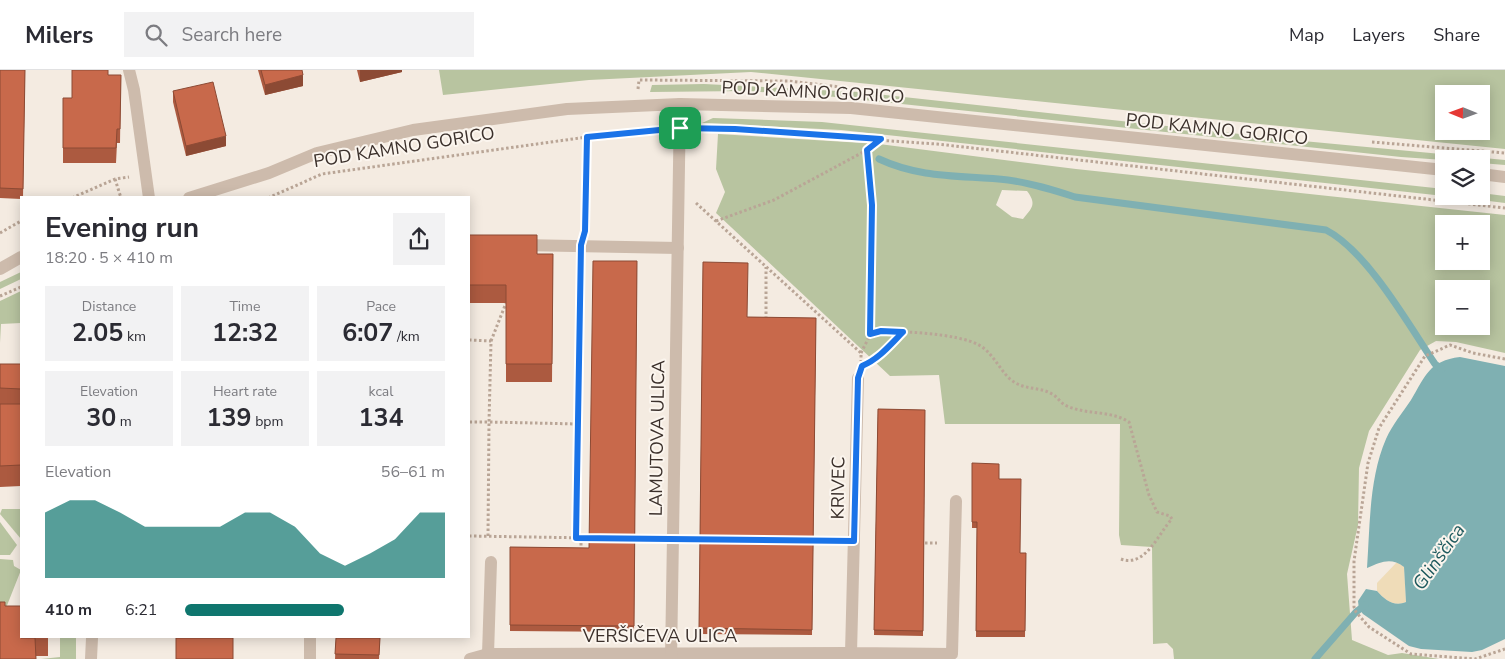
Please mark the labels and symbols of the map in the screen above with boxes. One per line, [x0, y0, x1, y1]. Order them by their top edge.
street label: POD KAMNO GORICO [721, 75, 905, 109]
north arrow [1435, 85, 1490, 140]
pin [659, 107, 701, 149]
street label: POD KAMNO GORICO [1125, 107, 1309, 151]
street label: POD KAMNO GORICO [312, 121, 496, 173]
street label: LAMUTOVA ULICA [644, 360, 670, 516]
street label: KRIVEC [825, 456, 851, 520]
water label: Glinščica [1407, 519, 1471, 595]
street label: VERŠIČEVA ULICA [582, 624, 737, 648]

